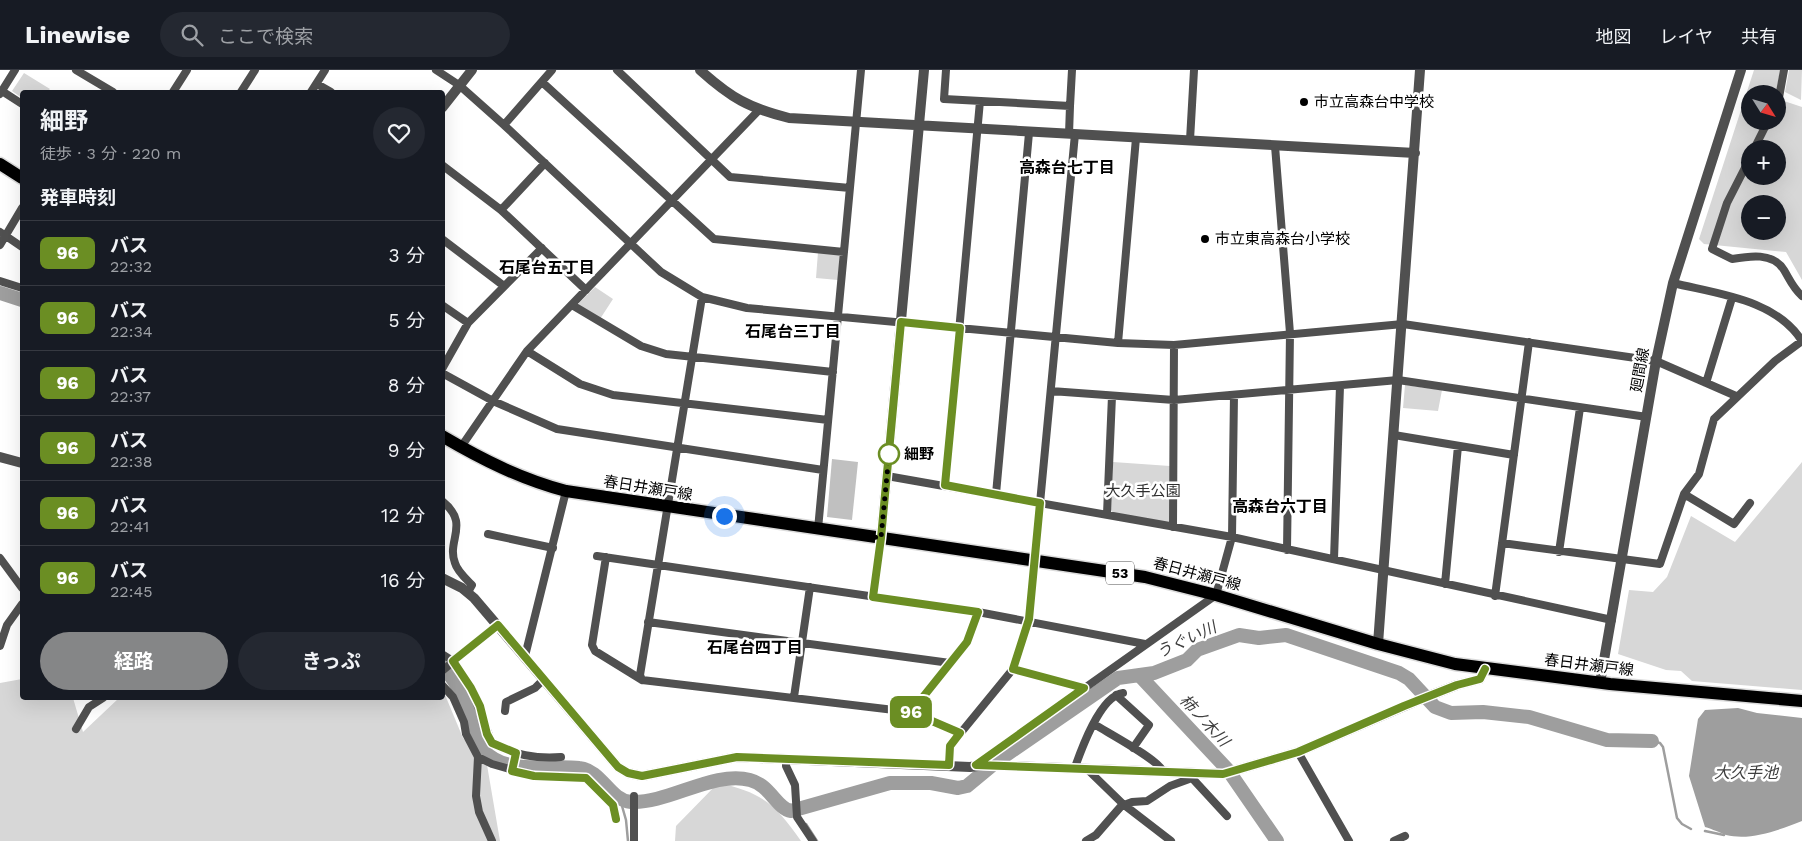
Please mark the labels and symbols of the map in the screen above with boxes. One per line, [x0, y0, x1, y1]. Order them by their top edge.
north arrow [1741, 85, 1786, 130]
place label: 市立高森台中学校 [1314, 93, 1434, 111]
marker: 市立高森台中学校 [1298, 96, 1310, 108]
district label: 高森台七丁目 [1019, 158, 1115, 177]
place label: 市立東高森台小学校 [1215, 230, 1350, 248]
marker: 市立東高森台小学校 [1199, 233, 1211, 245]
district label: 石尾台五丁目 [499, 258, 595, 277]
district label: 石尾台三丁目 [745, 322, 841, 341]
street label: 廻間線 [1627, 346, 1653, 394]
marker: 細野 [878, 443, 900, 465]
place label: 細野 [904, 445, 934, 463]
street label: 春日井瀬戸線 [602, 472, 694, 504]
park label: 大久手公園 [1105, 482, 1181, 500]
district label: 高森台六丁目 [1232, 497, 1328, 516]
your location [712, 504, 737, 529]
street label: 春日井瀬戸線 [1151, 554, 1243, 594]
road number: 53 [1106, 562, 1134, 584]
water label: うぐい川 [1153, 616, 1221, 662]
district label: 石尾台四丁目 [707, 638, 803, 657]
street label: 春日井瀬戸線 [1543, 651, 1635, 679]
water label: 柿ノ木川 [1176, 690, 1235, 752]
line badge: 96 [888, 696, 934, 728]
water label: 大久手池 [1714, 763, 1780, 782]

